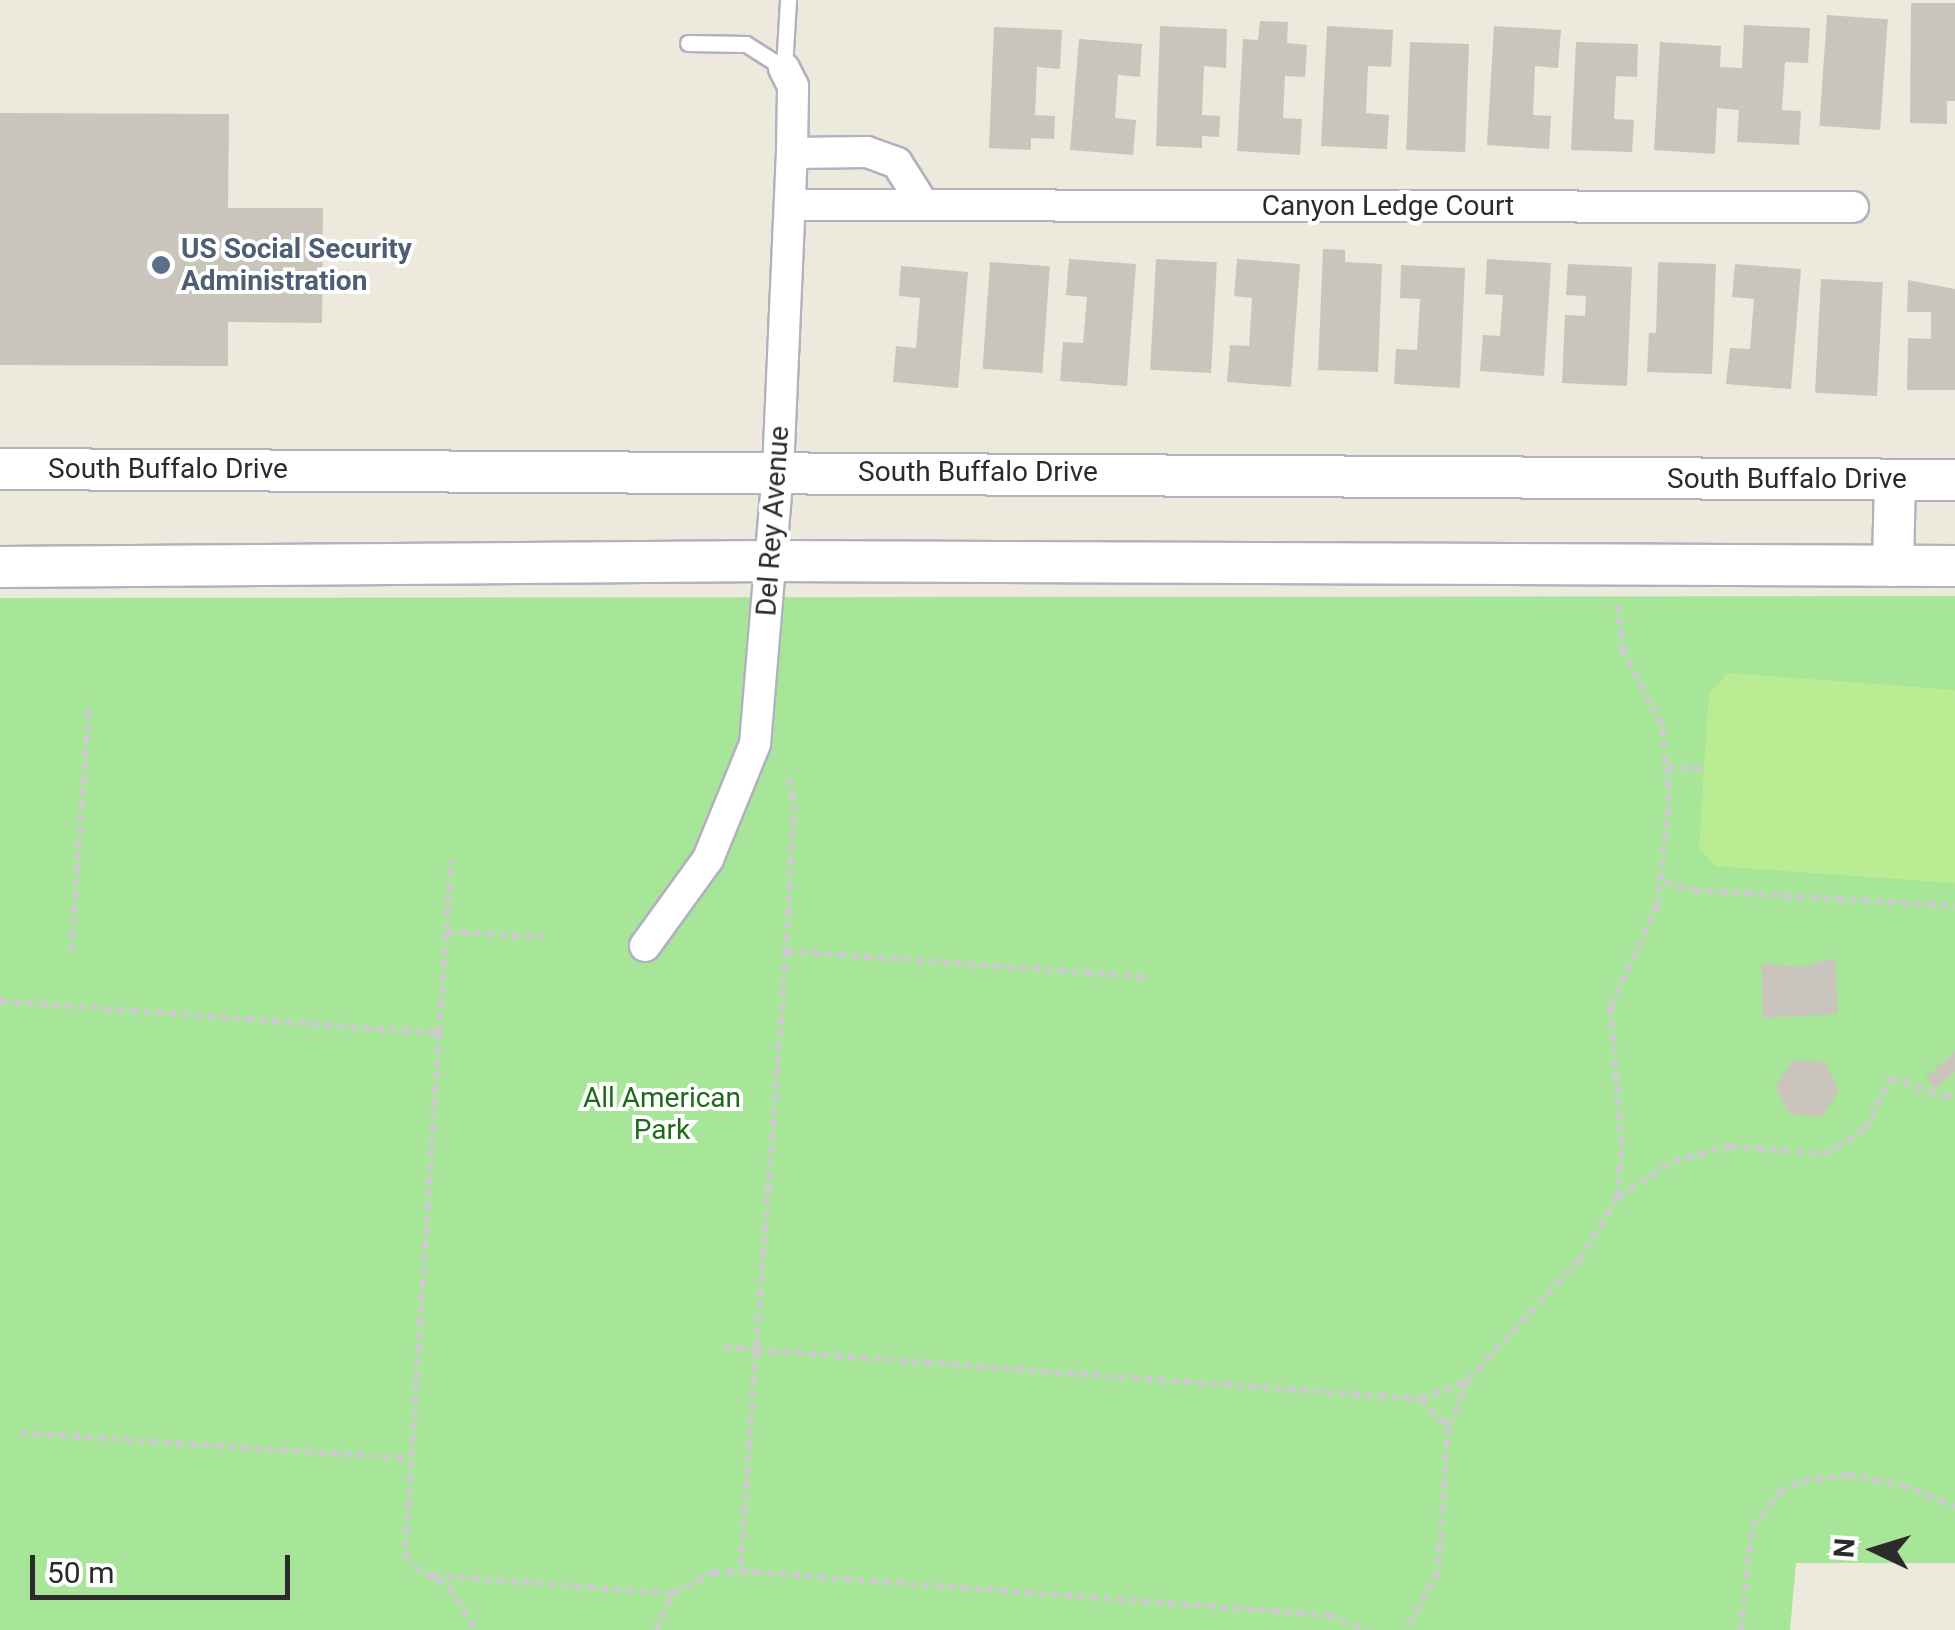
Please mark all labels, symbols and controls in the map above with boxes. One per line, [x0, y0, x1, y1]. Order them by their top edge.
street label: Canyon Ledge Court [1262, 189, 1514, 223]
place label: US Social Security Administration [181, 232, 412, 298]
marker: US Social Security Administration [150, 254, 172, 276]
street label: Del Rey Avenue [750, 425, 796, 617]
street label: South Buffalo Drive [48, 452, 288, 486]
street label: South Buffalo Drive [858, 455, 1098, 489]
street label: South Buffalo Drive [1667, 462, 1907, 496]
park label: All American Park [583, 1081, 741, 1147]
north arrow [1825, 1500, 1925, 1600]
scale bar [35, 1535, 295, 1597]
text: N [1827, 1537, 1862, 1559]
text: 50 m [47, 1555, 114, 1590]

